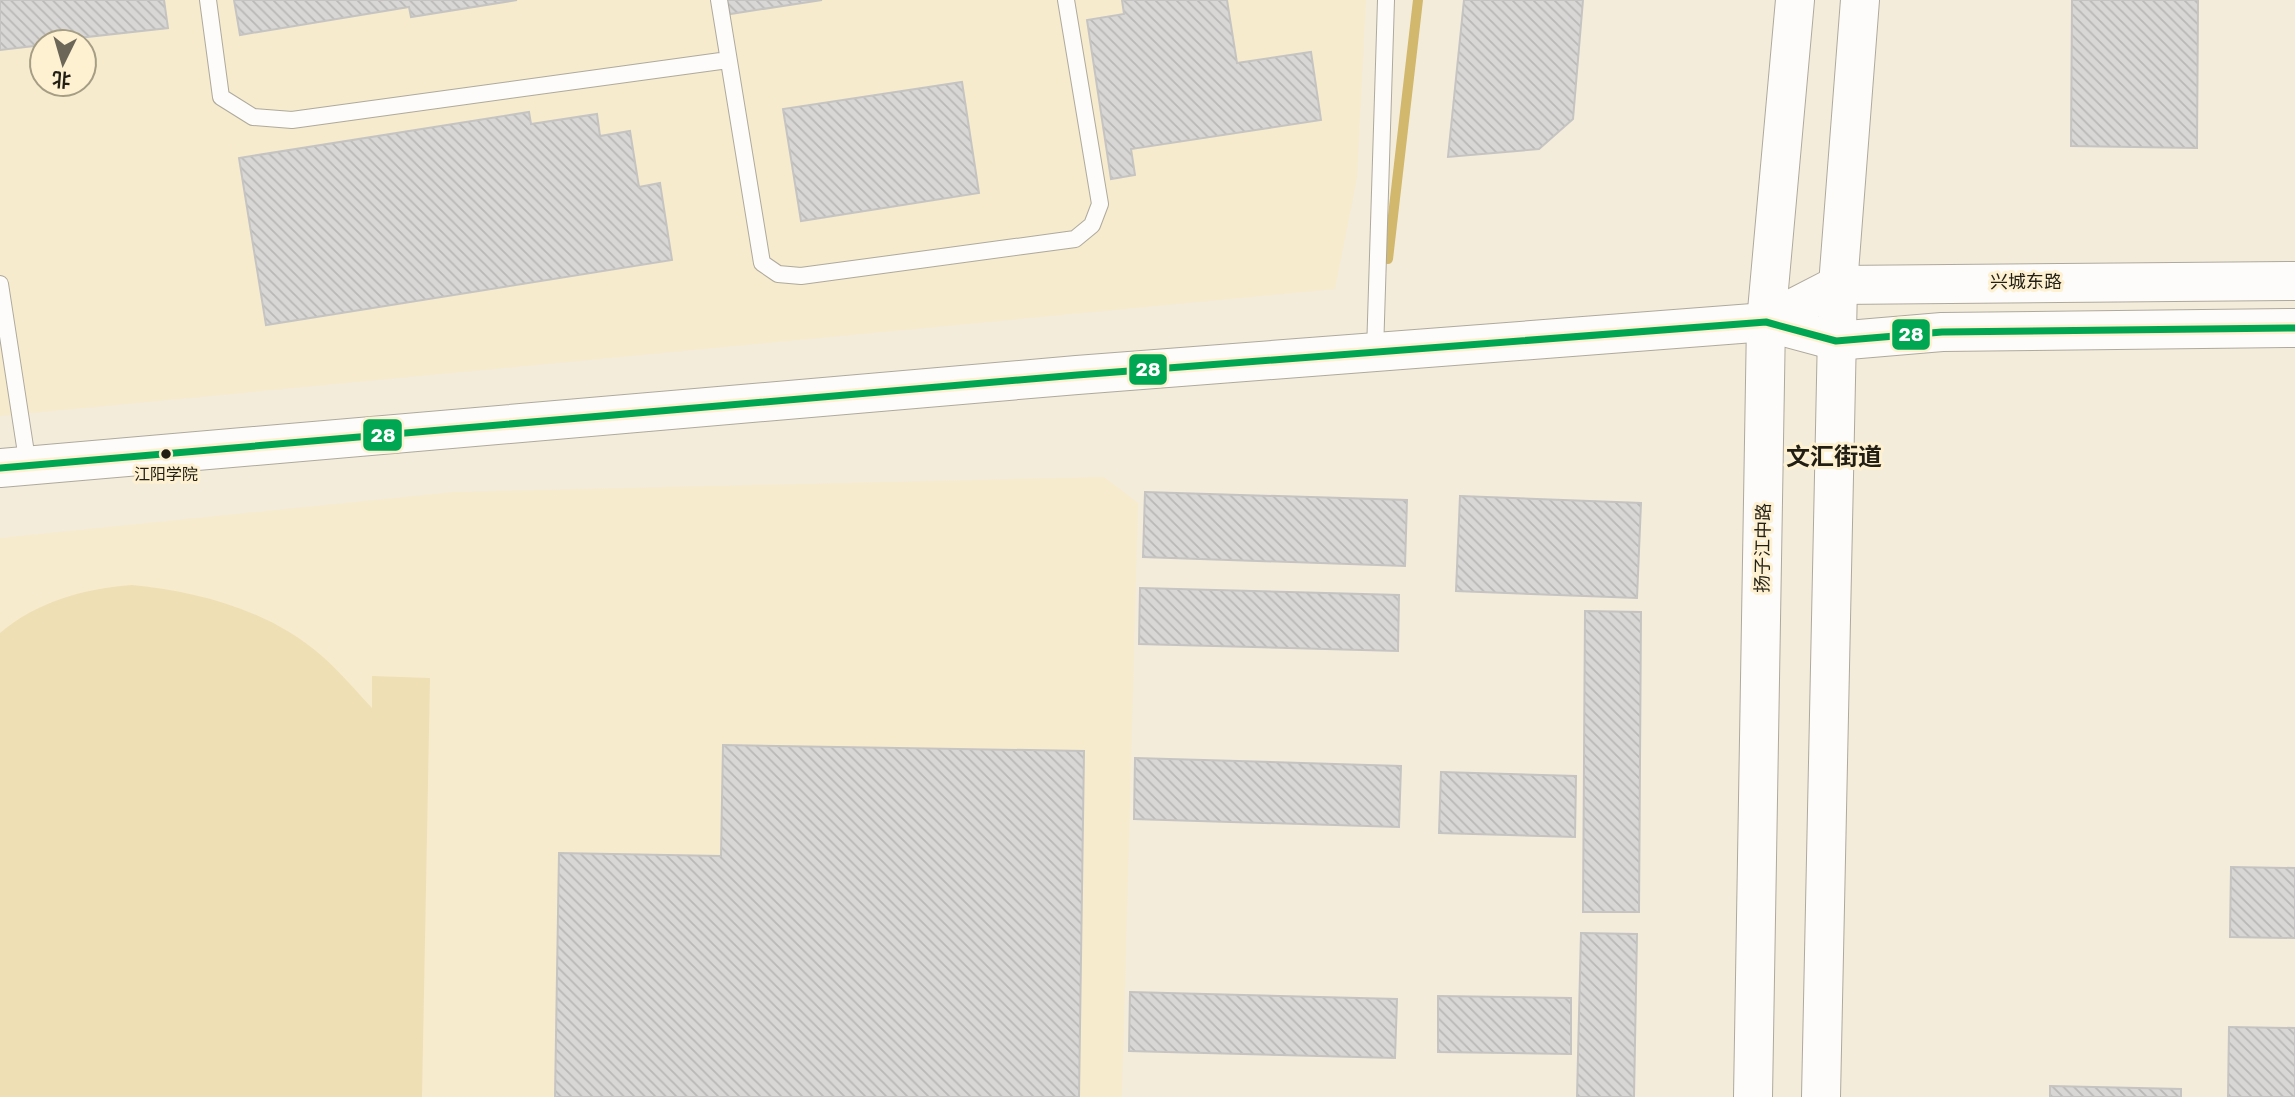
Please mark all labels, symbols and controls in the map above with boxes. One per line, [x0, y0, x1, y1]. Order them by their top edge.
north arrow [28, 28, 98, 98]
text: 北 [51, 67, 72, 92]
street label: 兴城东路 [1990, 271, 2062, 293]
line badge: 28 [1891, 318, 1931, 351]
text: 28 [1898, 323, 1924, 346]
line badge: 28 [1128, 353, 1168, 386]
text: 28 [1135, 358, 1161, 381]
line badge: 28 [362, 418, 403, 452]
text: 28 [370, 424, 396, 447]
district label: 文汇街道 [1786, 443, 1882, 471]
marker: 江阳学院 [159, 447, 173, 461]
place label: 江阳学院 [134, 465, 198, 484]
street label: 扬子江中路 [1751, 503, 1775, 593]

